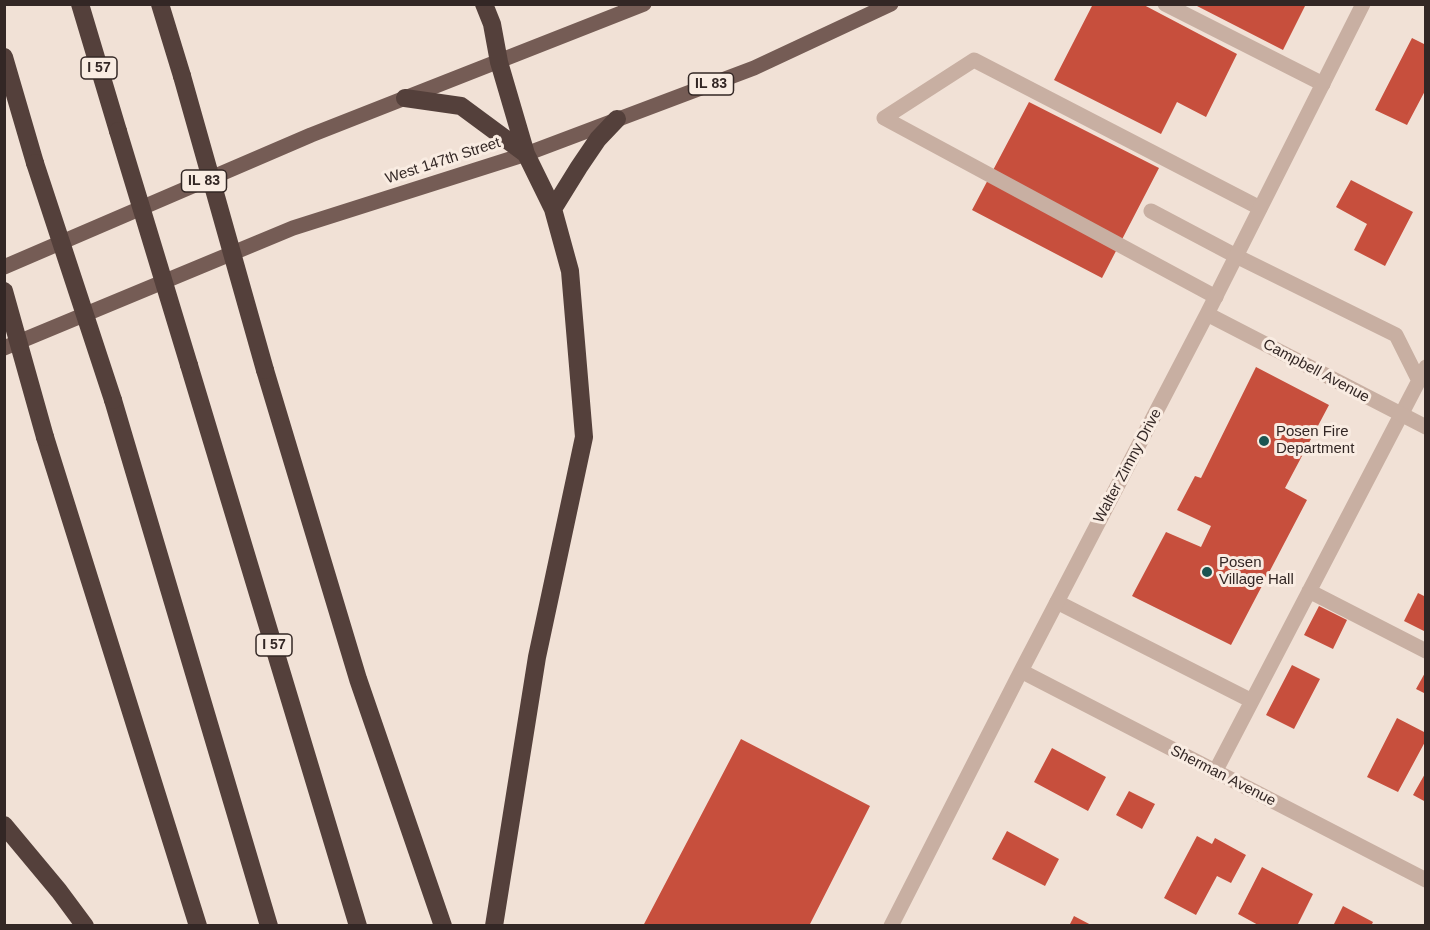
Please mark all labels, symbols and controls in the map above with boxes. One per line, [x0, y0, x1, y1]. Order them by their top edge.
road number: I 57 [81, 57, 117, 79]
road number: IL 83 [688, 73, 734, 95]
street label: West 147th Street [383, 134, 503, 188]
road number: IL 83 [182, 170, 226, 192]
street label: Campbell Avenue [1260, 335, 1372, 407]
street label: Walter Zimny Drive [1090, 406, 1166, 526]
place label: Posen Fire Department [1276, 423, 1354, 458]
marker: Posen Fire Department [1257, 434, 1271, 448]
place label: Posen Village Hall [1219, 554, 1294, 589]
marker: Posen Village Hall [1200, 565, 1214, 579]
road number: I 57 [256, 634, 292, 656]
street label: Sherman Avenue [1167, 742, 1279, 810]

